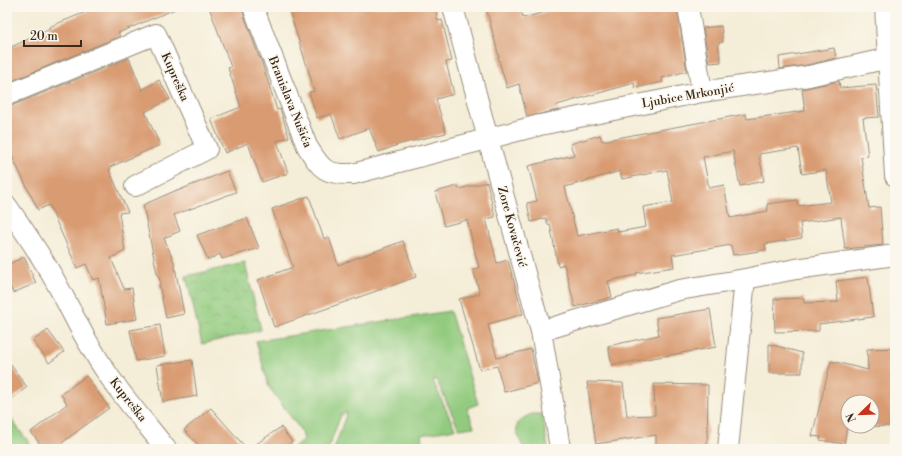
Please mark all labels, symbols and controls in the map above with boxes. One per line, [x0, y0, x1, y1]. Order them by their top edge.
scale bar [24, 22, 81, 48]
text: 20 m [30, 29, 58, 44]
street label: Kupreška [158, 50, 193, 105]
street label: Branislava Nušića [265, 53, 315, 151]
street label: Ljubice Mrkonjić [641, 80, 735, 112]
street label: Zore Kovačević [494, 185, 530, 269]
street label: Kupreška [106, 375, 150, 426]
north arrow [840, 394, 880, 434]
text: N [843, 411, 860, 424]

